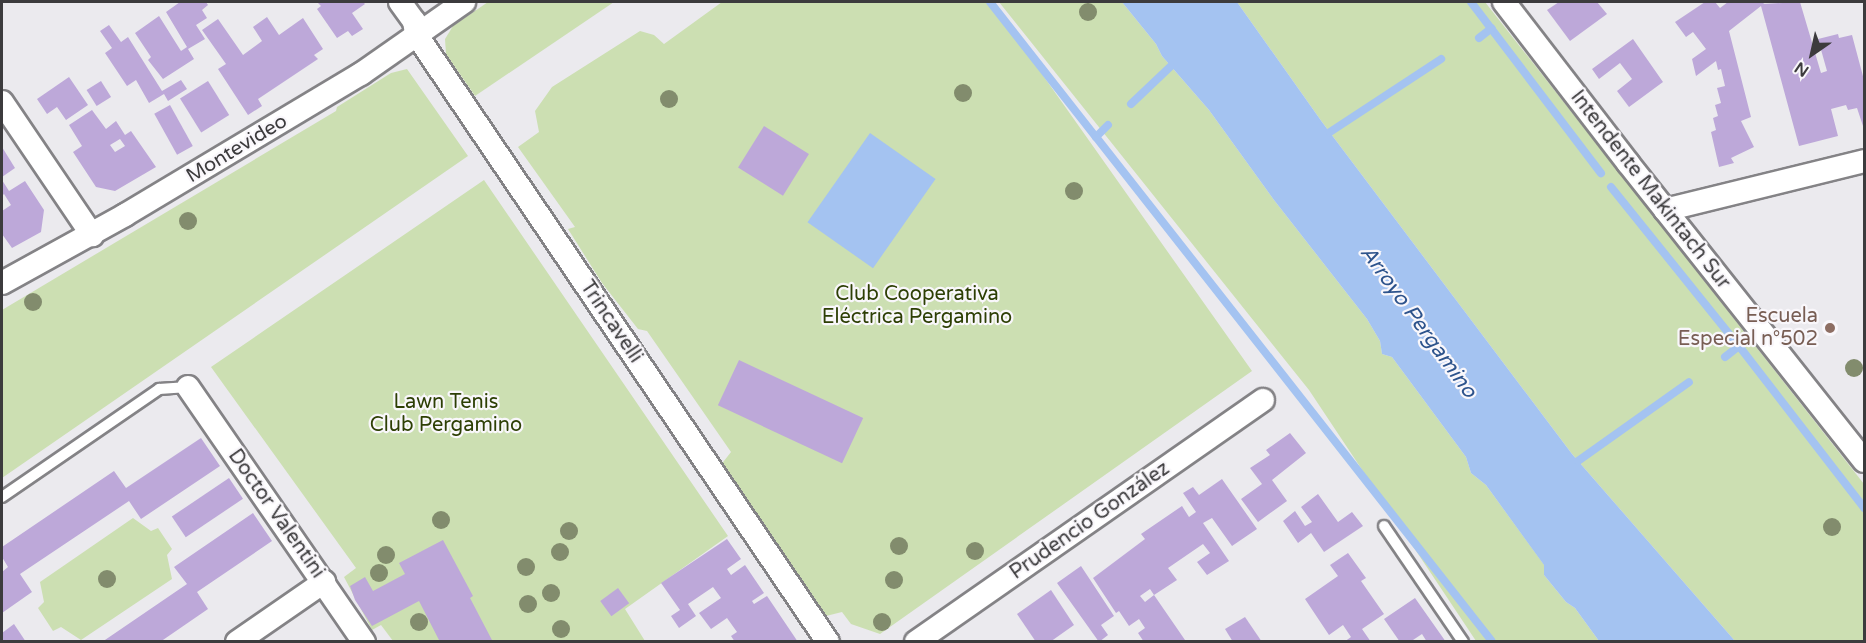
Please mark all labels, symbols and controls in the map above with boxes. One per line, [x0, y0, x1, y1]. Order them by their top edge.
north arrow [1782, 24, 1842, 84]
text: N [1791, 57, 1813, 81]
street label: Intendente Makintach Sur [1565, 86, 1735, 294]
street label: Montevideo [182, 109, 292, 189]
water label: Arroyo Pergamino [1354, 241, 1482, 403]
street label: Trincavelli [575, 276, 647, 368]
park label: Club Cooperativa Eléctrica Pergamino [822, 283, 1012, 330]
place label: Escuela Especial n°502 [1678, 304, 1818, 351]
marker: Escuela Especial n°502 [1823, 321, 1837, 335]
park label: Lawn Tenis Club Pergamino [370, 390, 522, 437]
street label: Doctor Valentini [223, 445, 329, 583]
street label: Prudencio González [1006, 457, 1174, 585]

